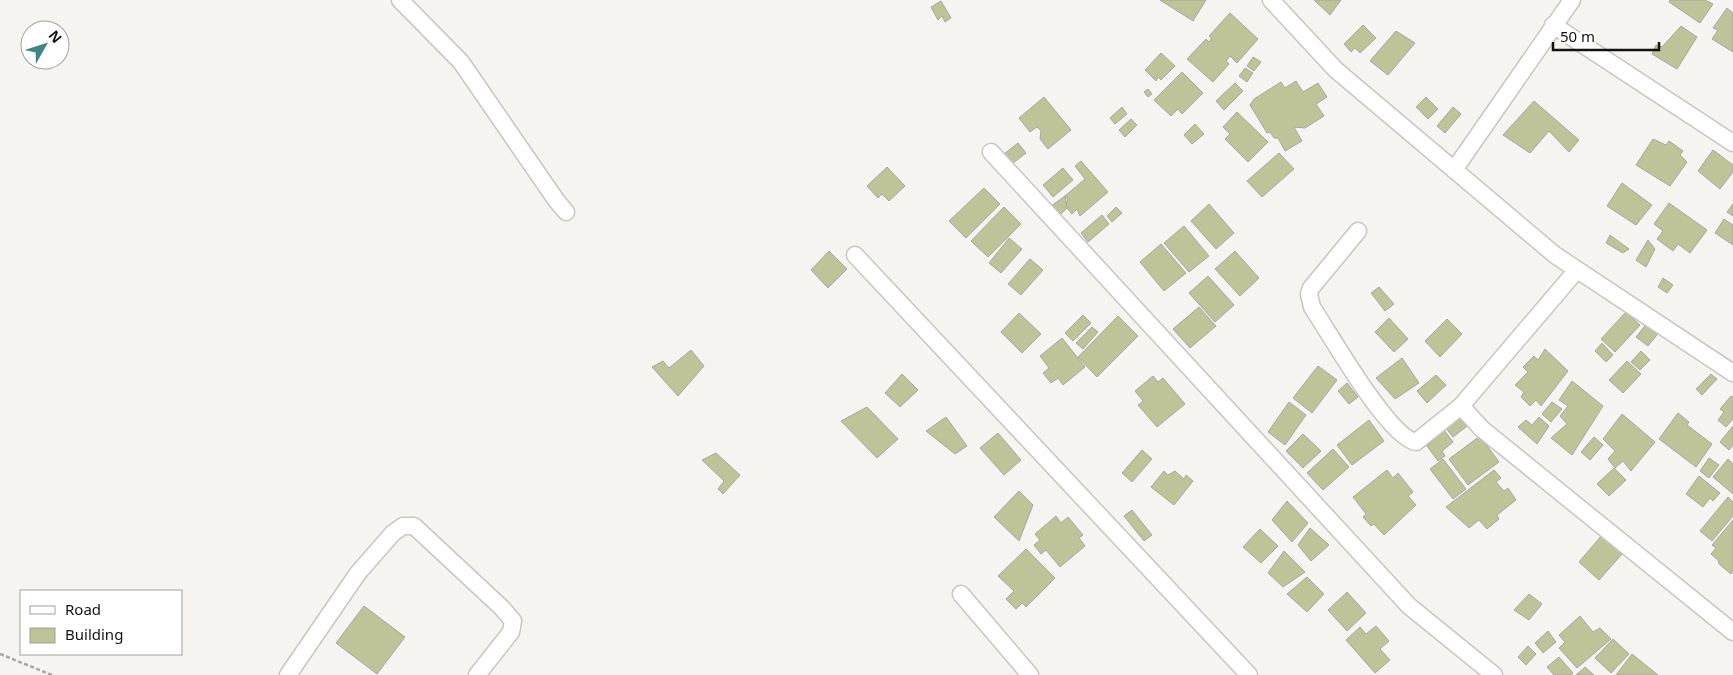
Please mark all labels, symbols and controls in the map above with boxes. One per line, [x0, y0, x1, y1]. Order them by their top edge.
north arrow [20, 20, 70, 70]
scale bar [1553, 20, 1659, 52]
text: N [45, 26, 66, 47]
text: 50 m [1560, 26, 1595, 46]
legend [20, 590, 182, 655]
text: Road [65, 599, 101, 619]
text: Building [65, 624, 123, 644]

